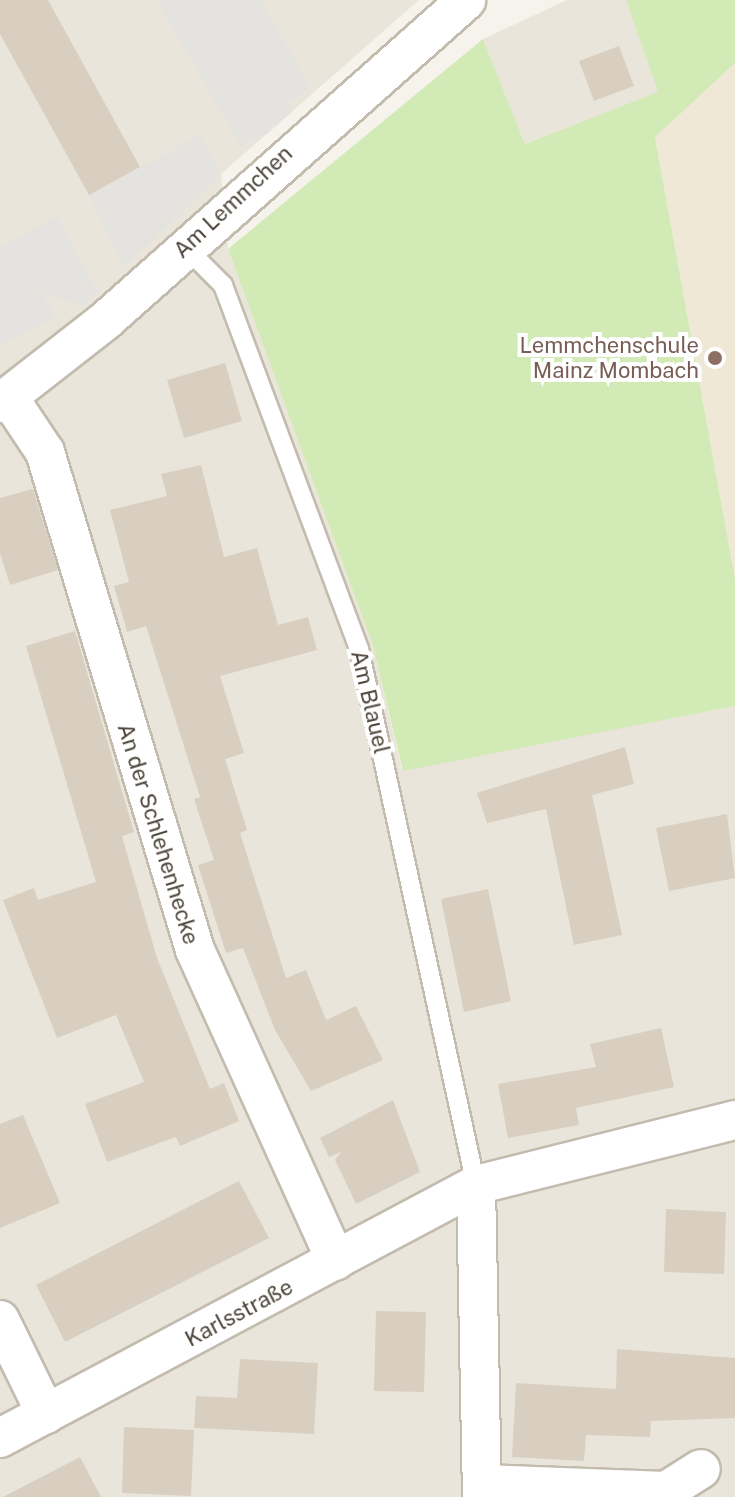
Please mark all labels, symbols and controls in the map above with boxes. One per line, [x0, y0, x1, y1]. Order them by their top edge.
street label: Am Lemmchen [168, 140, 298, 264]
place label: Lemmchenschule Mainz Mombach [520, 332, 699, 384]
marker: Lemmchenschule Mainz Mombach [706, 349, 724, 367]
street label: Am Blauel [345, 648, 395, 756]
street label: An der Schlehenhecke [112, 720, 204, 948]
street label: Karlsstraße [181, 1274, 297, 1352]

